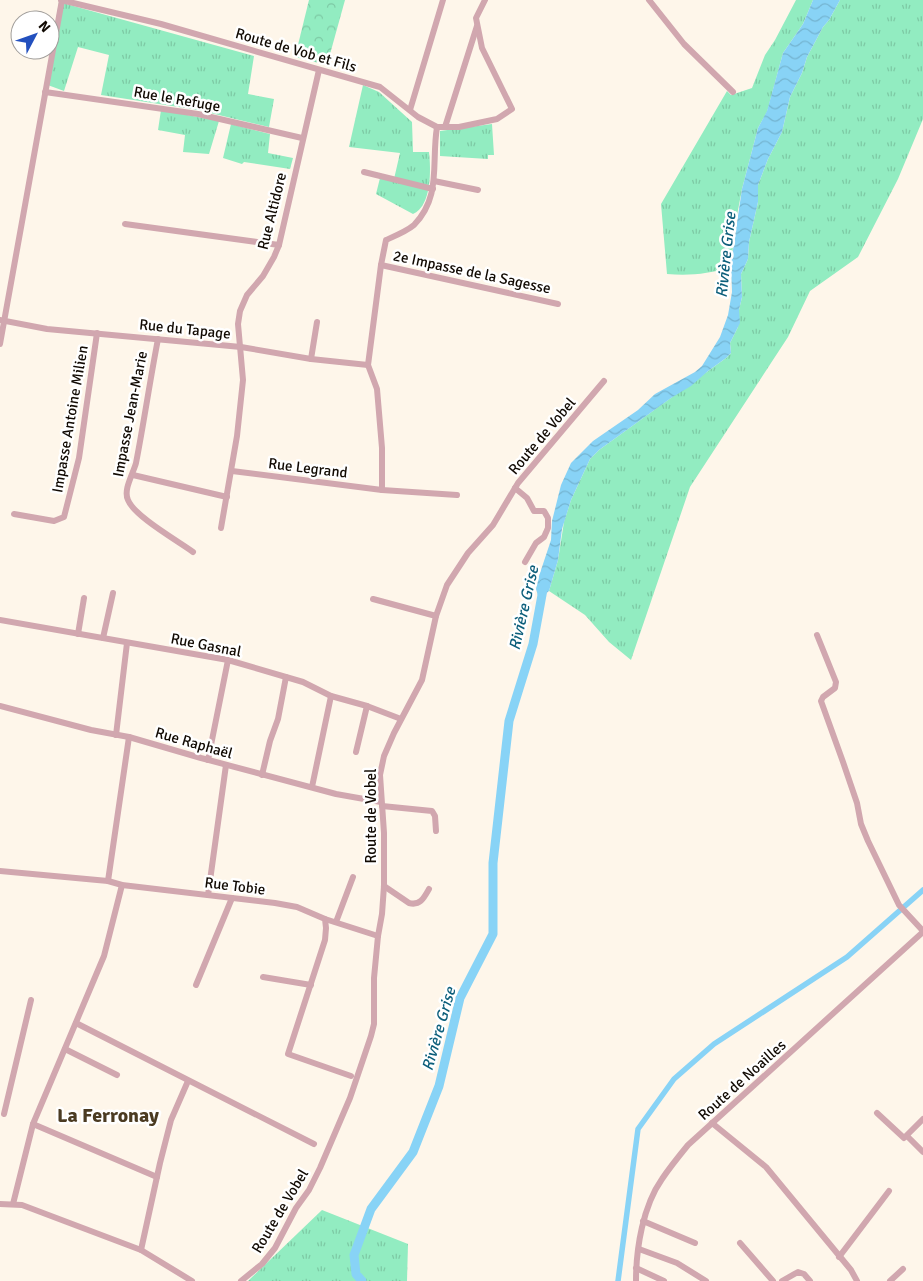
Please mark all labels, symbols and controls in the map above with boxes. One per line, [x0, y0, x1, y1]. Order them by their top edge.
north arrow [10, 10, 60, 60]
text: N [35, 18, 54, 36]
street label: Route de Vob et Fils [233, 24, 359, 76]
street label: Rue le Refuge [132, 83, 222, 115]
street label: Rue Altidore [254, 171, 290, 251]
water label: Rivière Grise [712, 210, 741, 299]
street label: 2e Impasse de la Sagesse [391, 246, 553, 298]
street label: Rue du Tapage [138, 315, 232, 343]
street label: Impasse Antoine Milien [48, 344, 92, 494]
street label: Impasse Jean-Marie [109, 349, 151, 479]
street label: Route de Vobel [505, 394, 579, 478]
street label: Rue Legrand [267, 454, 349, 482]
water label: Rivière Grise [505, 563, 544, 652]
street label: Rue Gasnal [169, 629, 243, 661]
street label: Rue Raphaël [153, 723, 235, 763]
street label: Route de Vobel [362, 769, 380, 863]
street label: Rue Tobie [204, 873, 266, 899]
water label: Rivière Grise [418, 984, 461, 1073]
street label: Route de Noailles [694, 1036, 790, 1124]
district label: La Ferronay [57, 1103, 159, 1128]
street label: Route de Vobel [248, 1166, 312, 1256]

